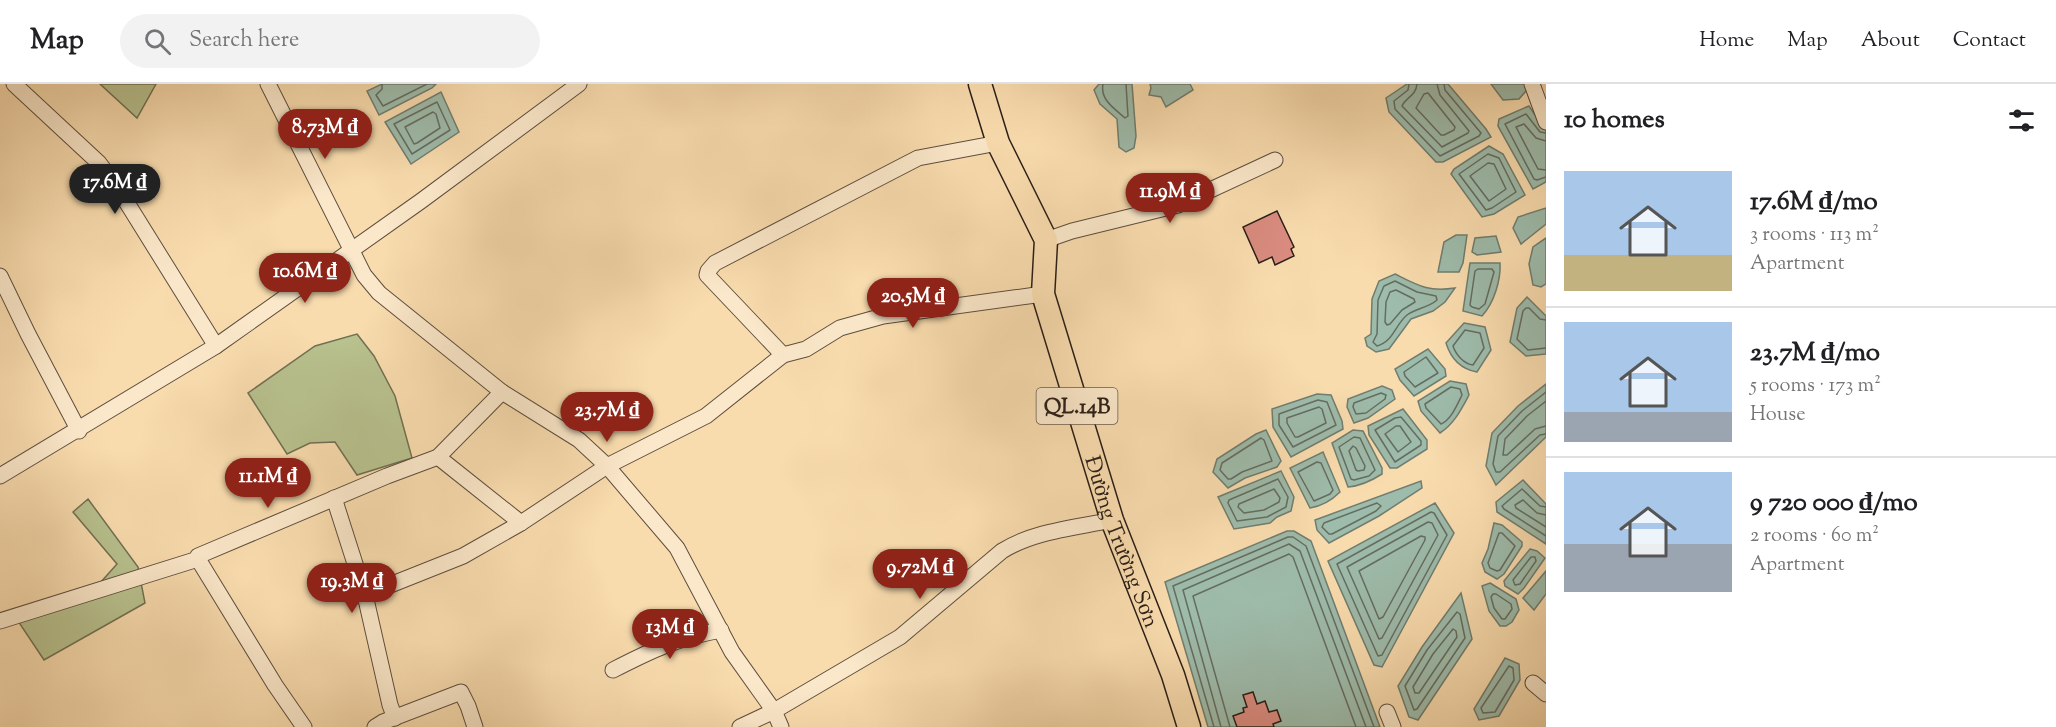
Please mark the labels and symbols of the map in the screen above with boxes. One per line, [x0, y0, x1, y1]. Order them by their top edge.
pin: 8.73M ₫ [270, 109, 380, 160]
pin: 17.6M ₫ [60, 164, 170, 215]
pin: 11.9M ₫ [1115, 173, 1225, 224]
pin: 10.6M ₫ [250, 253, 360, 304]
pin: 20.5M ₫ [858, 278, 968, 329]
road number: QL.14B [1036, 388, 1118, 424]
pin: 23.7M ₫ [552, 392, 662, 443]
street label: Đường Trường Sơn [1074, 452, 1166, 633]
pin: 11.1M ₫ [213, 458, 323, 509]
pin: 9.72M ₫ [865, 549, 975, 600]
pin: 19.3M ₫ [297, 563, 407, 614]
pin: 13M ₫ [628, 609, 712, 660]

